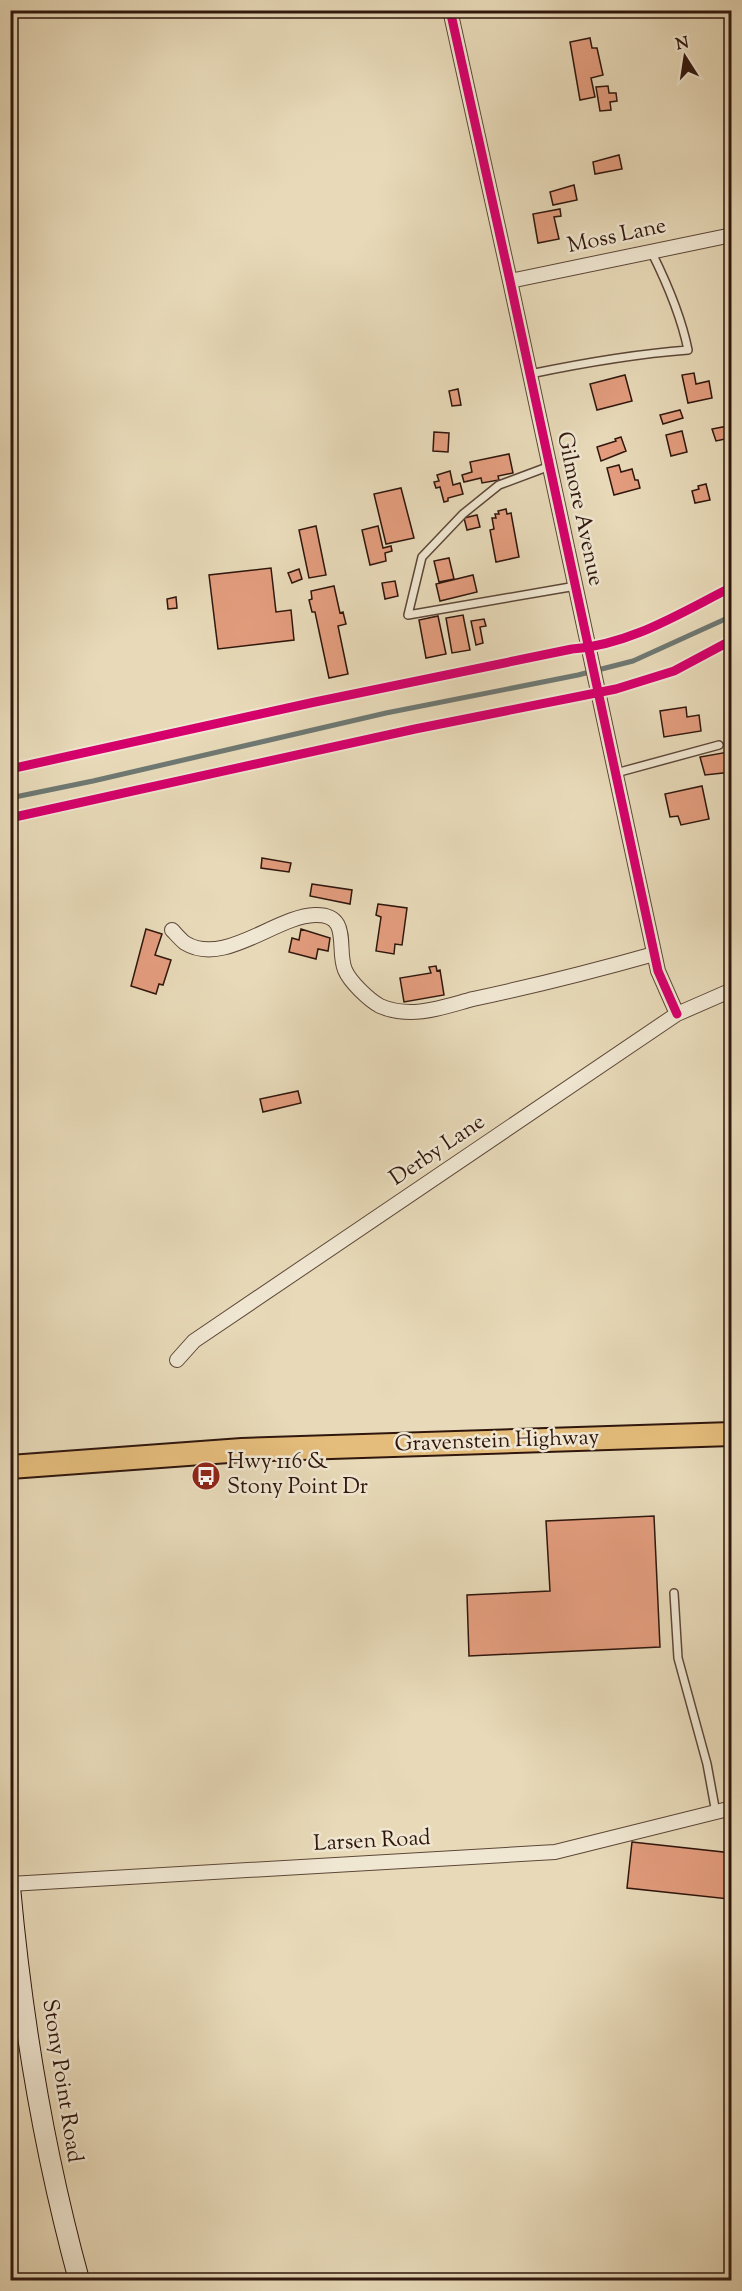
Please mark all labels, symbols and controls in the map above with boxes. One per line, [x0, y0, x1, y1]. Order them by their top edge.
north arrow [655, 27, 715, 87]
text: N [674, 32, 691, 57]
street label: Moss Lane [565, 211, 669, 263]
street label: Gilmore Avenue [547, 429, 611, 589]
street label: Derby Lane [384, 1107, 492, 1195]
street label: Gravenstein Highway [394, 1422, 600, 1462]
place label: Hwy 116 & Stony Point Dr [227, 1447, 368, 1504]
bus stop icon: Hwy 116 & Stony Point Dr [190, 1460, 222, 1492]
street label: Larsen Road [313, 1823, 431, 1861]
street label: Stony Point Road [32, 1997, 90, 2165]

